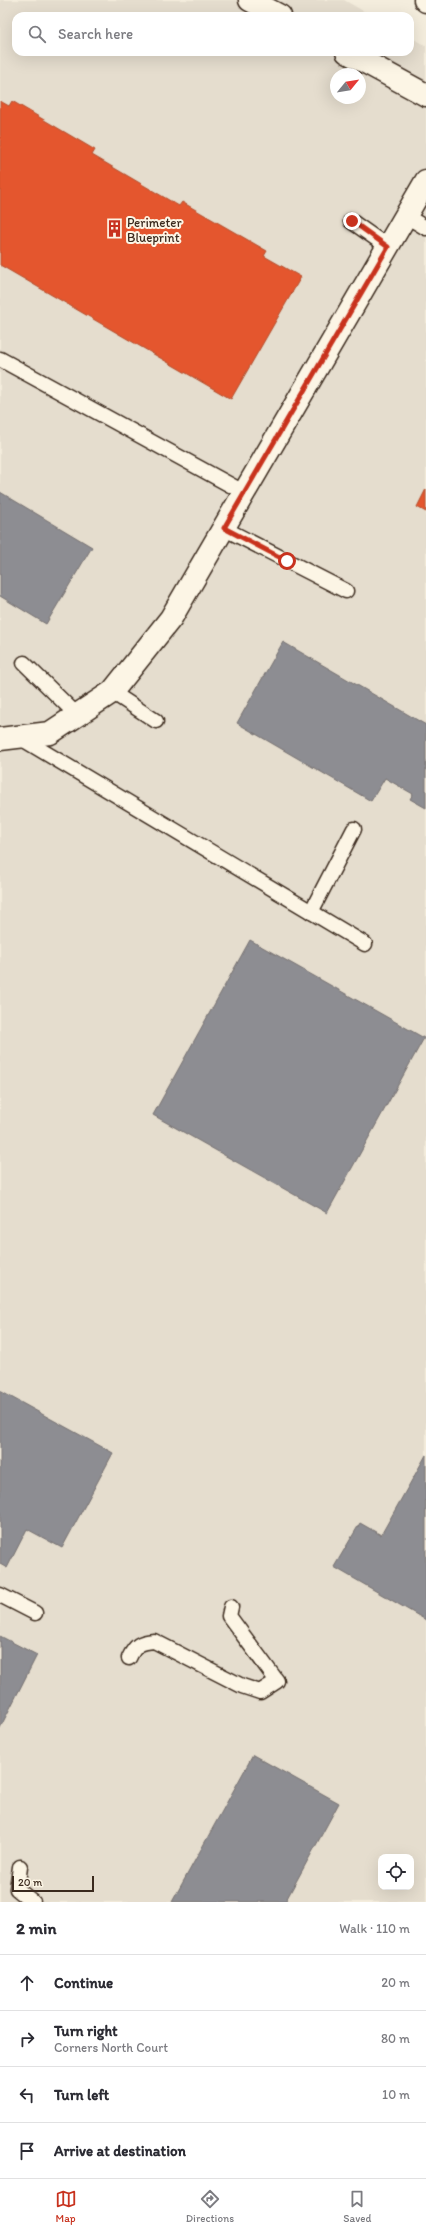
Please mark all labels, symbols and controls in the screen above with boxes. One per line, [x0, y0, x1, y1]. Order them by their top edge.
search box [12, 12, 414, 56]
icon: search [26, 23, 48, 45]
text: Search here [58, 25, 133, 43]
north arrow [330, 68, 366, 104]
route end [343, 212, 361, 230]
place label: Perimeter Blueprint [127, 215, 183, 245]
building icon: Perimeter Blueprint [104, 219, 124, 239]
route start [278, 552, 296, 570]
map controls [378, 1854, 414, 1890]
button: locate [378, 1854, 414, 1890]
scale bar [12, 1874, 94, 1893]
text: 20 m [18, 1876, 42, 1889]
text: 2 min [16, 1918, 56, 1938]
text: Walk · 110 m [339, 1921, 410, 1936]
icon: ahead [16, 1972, 38, 1994]
text: Continue [54, 1974, 113, 1992]
text: 20 m [381, 1975, 410, 1990]
text: Turn right [54, 2022, 118, 2040]
icon: right [16, 2028, 38, 2050]
text: 80 m [381, 2031, 410, 2046]
text: Corners North Court [54, 2040, 168, 2055]
icon: left [16, 2084, 38, 2106]
text: Turn left [54, 2086, 109, 2104]
text: 10 m [382, 2087, 410, 2102]
icon: arrive [16, 2140, 38, 2162]
text: Arrive at destination [54, 2142, 186, 2160]
tab: Map [55, 2188, 77, 2225]
tab: Directions [186, 2188, 234, 2225]
tab: Saved [343, 2188, 371, 2225]

